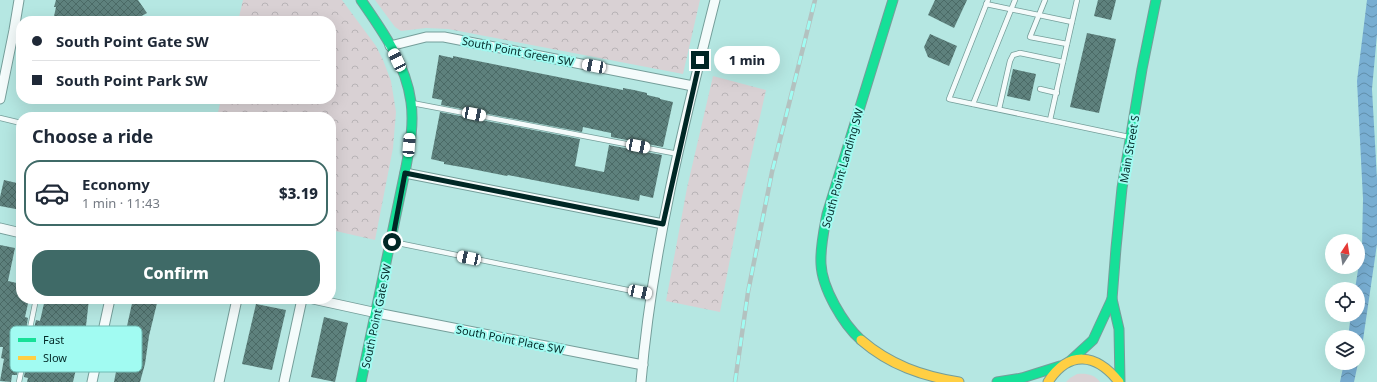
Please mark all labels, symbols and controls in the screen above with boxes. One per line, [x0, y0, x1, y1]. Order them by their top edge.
text: South Point Gate SW [56, 31, 209, 51]
street label: South Point Green SW [461, 33, 576, 69]
callout: 1 min [714, 46, 780, 74]
car [386, 47, 408, 73]
route end [691, 51, 709, 69]
text: 1 min [729, 51, 765, 69]
car [581, 58, 607, 74]
text: South Point Park SW [56, 70, 208, 90]
car [461, 106, 487, 122]
street label: South Point Landing SW [818, 106, 866, 230]
street label: Main Street S [1116, 114, 1142, 184]
text: Choose a ride [32, 124, 153, 148]
car [402, 133, 416, 157]
car [625, 138, 651, 154]
text: Economy [82, 174, 150, 194]
icon: car [34, 175, 70, 211]
text: $3.19 [279, 183, 318, 203]
text: 1 min · 11:43 [82, 194, 160, 212]
route start [383, 233, 401, 251]
north arrow [1325, 234, 1365, 274]
map controls [1325, 234, 1365, 370]
button: Confirm [32, 250, 320, 296]
car [456, 250, 482, 266]
street label: South Point Gate SW [358, 262, 395, 370]
button: locate [1325, 282, 1365, 322]
car [627, 284, 653, 300]
street label: South Point Place SW [455, 321, 566, 357]
legend [10, 326, 142, 372]
button: layers [1325, 330, 1365, 370]
text: Fast [43, 332, 64, 347]
text: Slow [43, 350, 67, 365]

